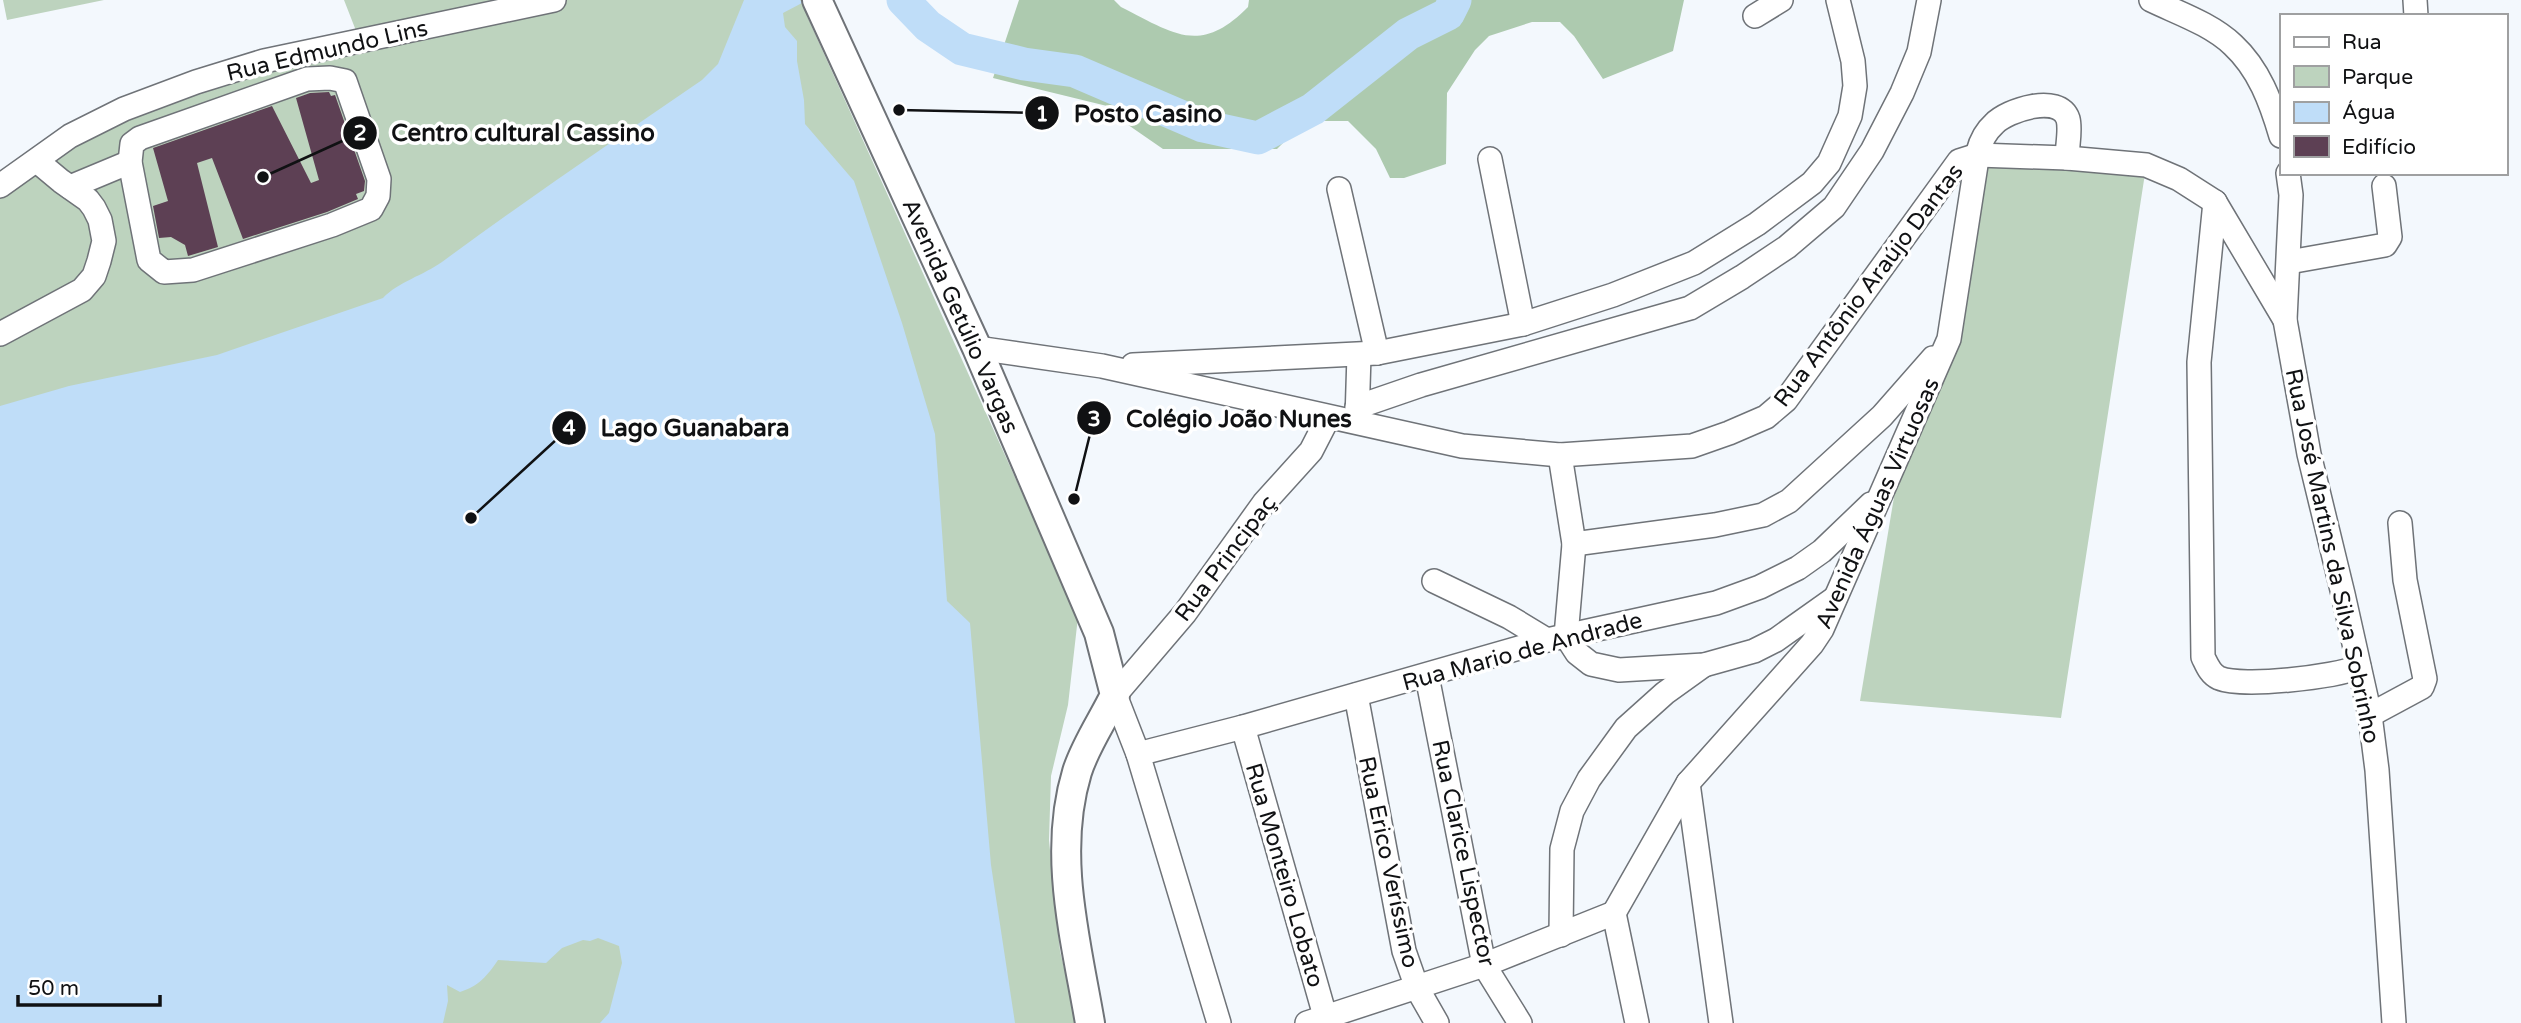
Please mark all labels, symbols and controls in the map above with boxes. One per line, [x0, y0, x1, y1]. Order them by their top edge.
street label: Rua Edmundo Lins [224, 14, 431, 88]
legend [2280, 14, 2507, 175]
text: Rua [2342, 30, 2382, 55]
text: Parque [2342, 65, 2413, 90]
callout: Posto Casino [1024, 91, 1236, 136]
text: Posto Casino [1074, 100, 1222, 129]
text: Água [2342, 100, 2395, 125]
text: 1 [1035, 102, 1049, 127]
callout: Centro cultural Cassino [343, 110, 669, 155]
text: Centro cultural Cassino [391, 119, 655, 148]
text: 2 [353, 121, 367, 146]
text: Edifício [2342, 135, 2416, 160]
street label: Rua Antônio Araújo Dantas [1768, 158, 1969, 413]
street label: Avenida Getúlio Vargas [896, 195, 1024, 438]
street label: Rua José Martins da Silva Sobrinho [2279, 366, 2385, 746]
street label: Avenida Águas Virtuosas [1810, 373, 1946, 633]
callout: Colégio João Nunes [1077, 396, 1366, 441]
callout: Lago Guanabara [551, 405, 803, 450]
text: Colégio João Nunes [1126, 405, 1352, 434]
text: 3 [1087, 407, 1101, 432]
text: Lago Guanabara [601, 414, 789, 443]
text: 4 [562, 416, 576, 441]
street label: Rua Principaç [1169, 490, 1282, 627]
street label: Rua Mario de Andrade [1399, 606, 1645, 697]
street label: Rua Clarice Lispector [1425, 737, 1501, 969]
street label: Rua Erico Veríssimo [1352, 754, 1424, 971]
street label: Rua Monteiro Lobato [1239, 760, 1329, 990]
scale bar [18, 964, 159, 1008]
text: 50 m [28, 976, 79, 1001]

